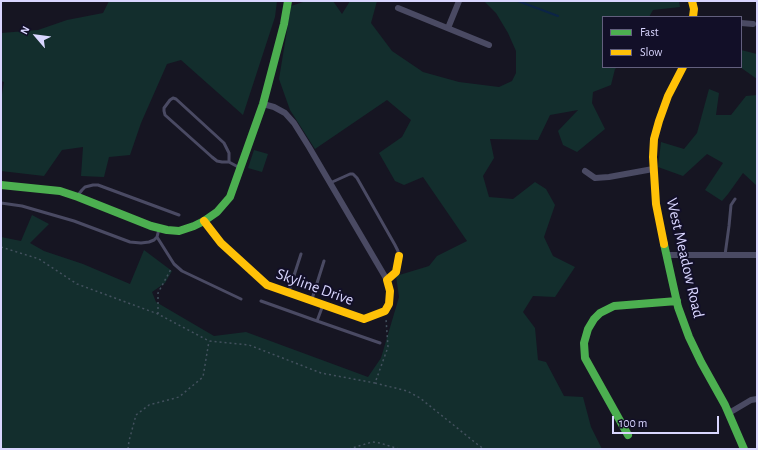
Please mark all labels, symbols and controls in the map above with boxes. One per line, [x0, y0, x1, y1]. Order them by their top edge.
north arrow [16, 16, 56, 56]
legend [602, 16, 742, 68]
text: N [18, 24, 32, 36]
text: Fast [640, 26, 659, 38]
text: Slow [640, 46, 662, 58]
street label: West Meadow Road [662, 196, 708, 320]
street label: Skyline Drive [274, 264, 356, 310]
scale bar [614, 408, 721, 434]
text: 100 m [619, 417, 647, 429]

